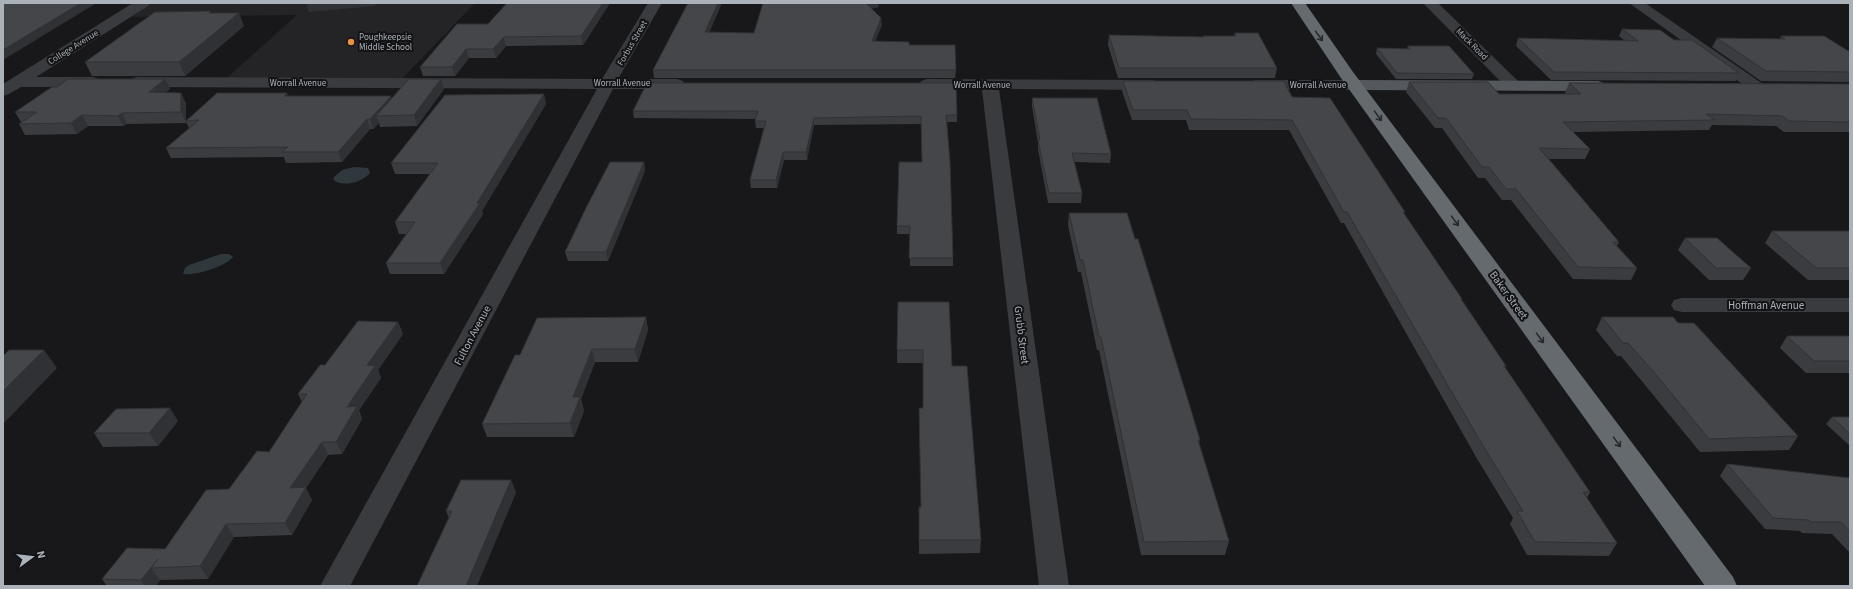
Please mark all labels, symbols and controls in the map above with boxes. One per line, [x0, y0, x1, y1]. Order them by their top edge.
street label: Forbus Street [614, 18, 651, 68]
street label: Mack Road [1453, 25, 1491, 63]
street label: College Avenue [45, 26, 101, 68]
one-way arrow [1315, 30, 1323, 41]
place label: Poughkeepsie Middle School [359, 31, 412, 54]
marker: Poughkeepsie Middle School [346, 37, 356, 47]
street label: Worrall Avenue [270, 77, 327, 90]
street label: Worrall Avenue [594, 77, 651, 90]
street label: Worrall Avenue [954, 79, 1011, 92]
street label: Worrall Avenue [1290, 79, 1347, 92]
one-way arrow [1374, 111, 1382, 122]
one-way arrow [1451, 216, 1459, 227]
street label: Baker Street [1486, 268, 1531, 323]
street label: Hoffman Avenue [1728, 298, 1805, 313]
street label: Fulton Avenue [450, 302, 495, 368]
street label: Grubb Street [1010, 305, 1033, 365]
one-way arrow [1536, 332, 1544, 343]
one-way arrow [1613, 437, 1621, 448]
north arrow [12, 537, 52, 577]
text: N [33, 549, 49, 560]

